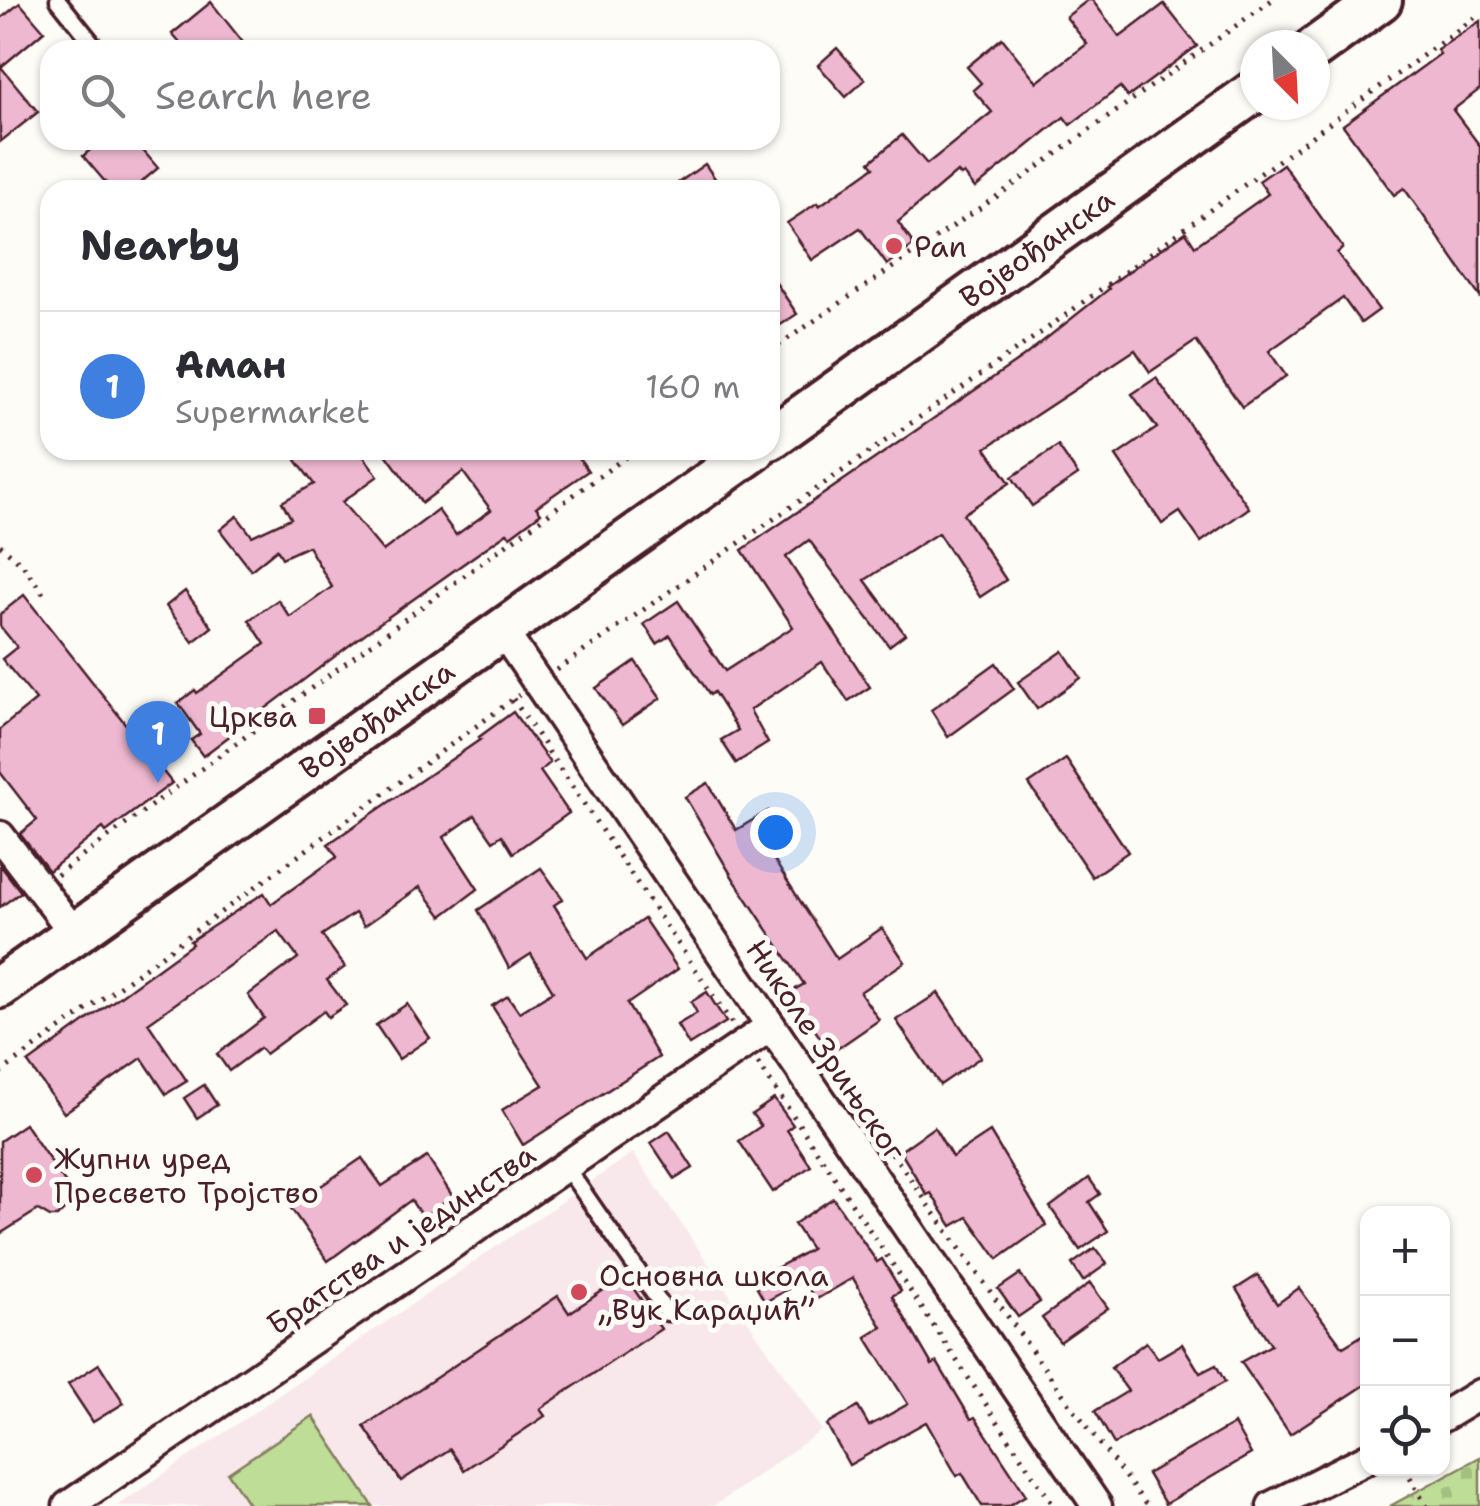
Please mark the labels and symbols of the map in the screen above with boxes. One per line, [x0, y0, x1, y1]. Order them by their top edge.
north arrow [1240, 30, 1330, 120]
street label: Војвођанска [951, 178, 1122, 317]
place label: Pan [914, 226, 967, 267]
marker: Pan [883, 235, 905, 257]
street label: Војвођанска [291, 650, 462, 788]
place label: Црква [208, 696, 297, 737]
pin: 1 [126, 700, 190, 783]
marker: Црква [306, 705, 328, 727]
your location [750, 807, 801, 858]
street label: Николе Зрињског [737, 931, 916, 1169]
street label: Братства и јединства [259, 1134, 544, 1344]
place label: Жупни уред Пресвето Тројство [54, 1138, 319, 1213]
marker: Жупни уред Пресвето Тројство [23, 1164, 45, 1186]
place label: Основна школа „Вук Караџић” [598, 1255, 829, 1330]
marker: Основна школа „Вук Караџић” [568, 1281, 590, 1303]

